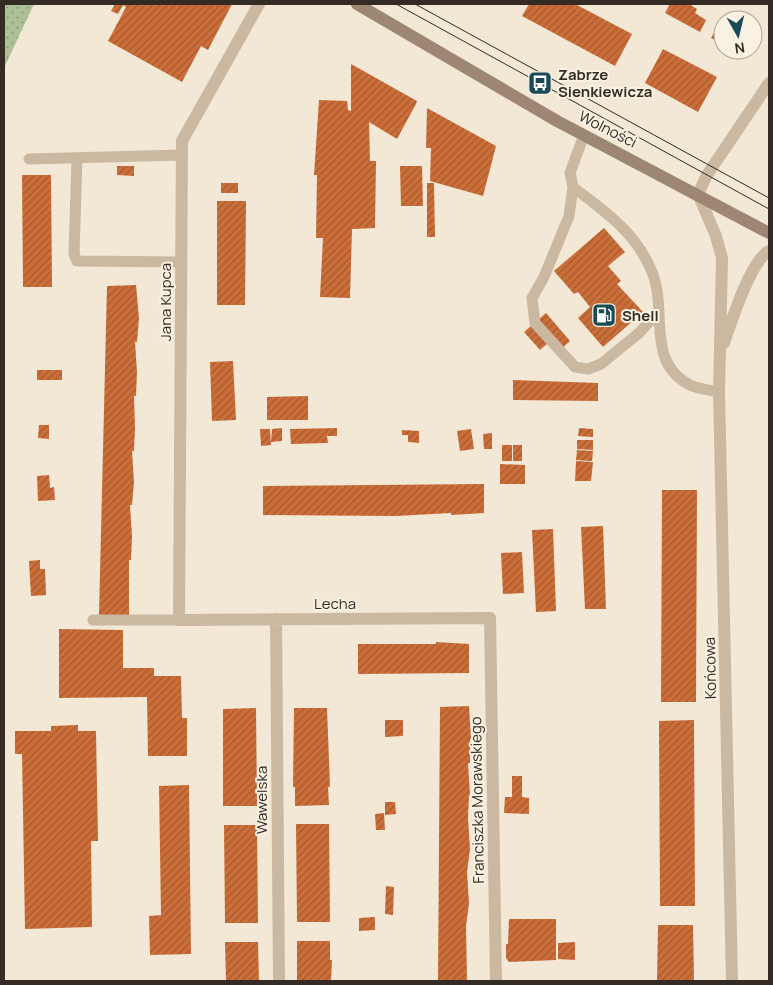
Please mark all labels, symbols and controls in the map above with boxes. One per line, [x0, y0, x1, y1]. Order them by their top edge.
north arrow [713, 10, 763, 60]
text: N [734, 38, 746, 58]
place label: Zabrze Sienkiewicza [558, 64, 652, 102]
bus stop icon: Zabrze Sienkiewicza [527, 70, 553, 96]
street label: Wolności [575, 105, 641, 153]
street label: Jana Kupca [155, 263, 176, 341]
fuel station icon: Shell [591, 302, 617, 328]
place label: Shell [622, 305, 659, 326]
street label: Lecha [314, 593, 356, 614]
street label: Końcowa [699, 637, 721, 699]
street label: Franciszka Morawskiego [465, 716, 489, 884]
street label: Wawelska [251, 766, 272, 834]

